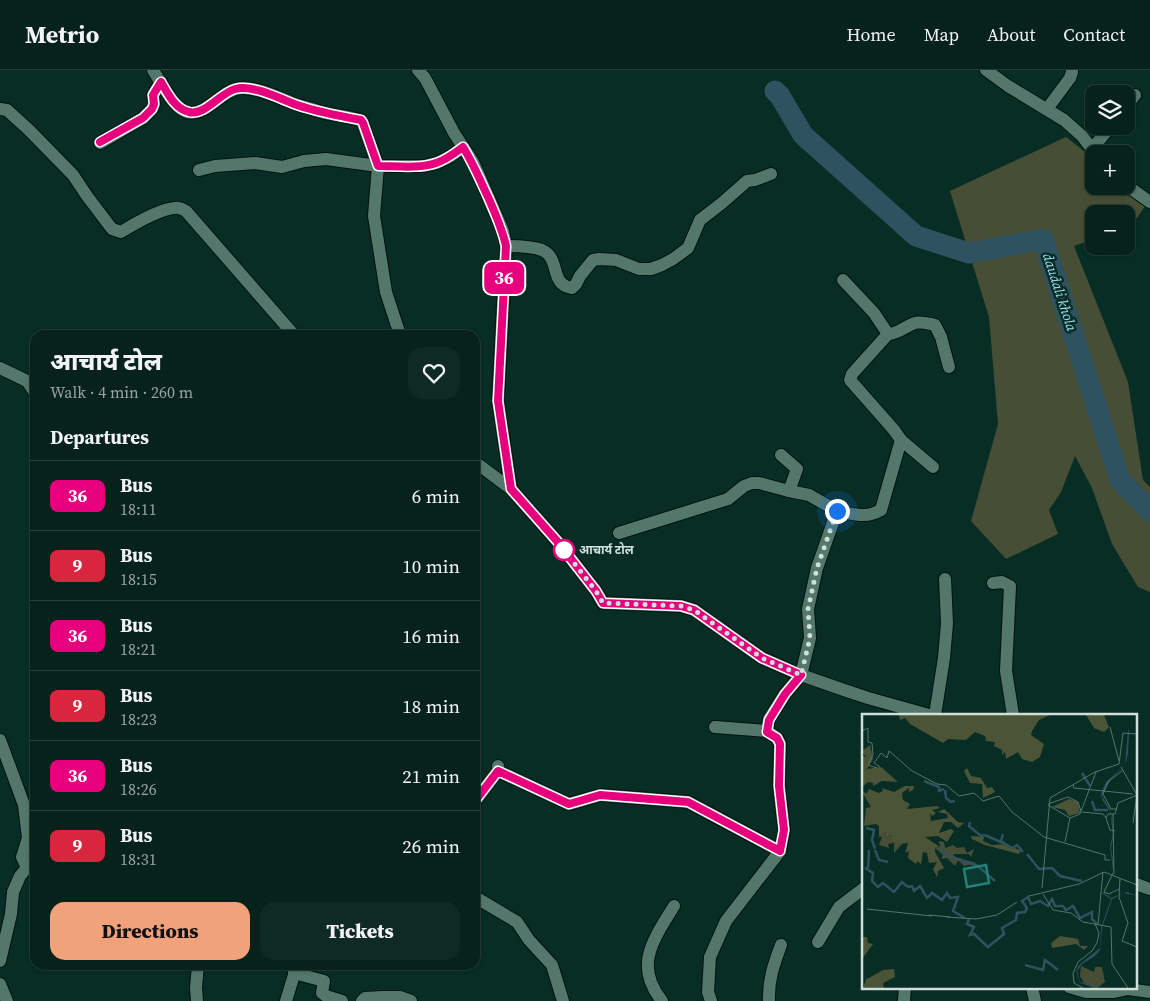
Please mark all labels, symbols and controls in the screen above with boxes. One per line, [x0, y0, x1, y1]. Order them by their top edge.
text: Metrio [25, 18, 99, 51]
text: Home [847, 22, 896, 47]
text: Map [924, 22, 959, 47]
text: About [987, 22, 1035, 47]
text: Contact [1063, 22, 1125, 47]
map controls [1085, 85, 1135, 255]
button: layers [1085, 85, 1135, 135]
button: + [1085, 145, 1135, 195]
button: − [1085, 205, 1135, 255]
water label: daudali khola [1038, 250, 1082, 334]
line badge: 36 [482, 262, 526, 294]
text: 36 [494, 265, 514, 290]
text: आचार्य टोल [50, 345, 162, 378]
button: heart [408, 347, 460, 399]
text: Walk · 4 min · 260 m [50, 381, 193, 403]
text: Departures [50, 424, 149, 450]
text: Bus [120, 472, 152, 498]
text: 36 [68, 483, 87, 508]
text: 6 min [412, 483, 460, 509]
text: 18:11 [120, 498, 157, 520]
your location [825, 499, 850, 524]
marker: आचार्य टोल [553, 539, 575, 561]
text: Bus [120, 542, 152, 568]
place label: आचार्य टोल [579, 542, 635, 558]
text: 9 [73, 553, 82, 578]
text: 10 min [402, 553, 460, 579]
text: 18:15 [120, 568, 157, 590]
text: Bus [120, 612, 152, 638]
text: 36 [68, 623, 87, 648]
text: 16 min [402, 623, 460, 649]
text: 18:21 [120, 638, 157, 660]
text: Bus [120, 682, 152, 708]
text: 9 [73, 693, 82, 718]
text: 18 min [402, 693, 460, 719]
text: 18:23 [120, 708, 157, 730]
inset map [862, 714, 1138, 988]
text: Bus [120, 752, 152, 778]
text: 36 [68, 763, 87, 788]
text: 21 min [402, 763, 460, 789]
text: 18:26 [120, 778, 157, 800]
text: Bus [120, 822, 152, 848]
text: 9 [73, 833, 82, 858]
text: 26 min [402, 833, 460, 859]
text: 18:31 [120, 848, 157, 870]
button: Directions [50, 902, 250, 960]
button: Tickets [260, 902, 460, 960]

